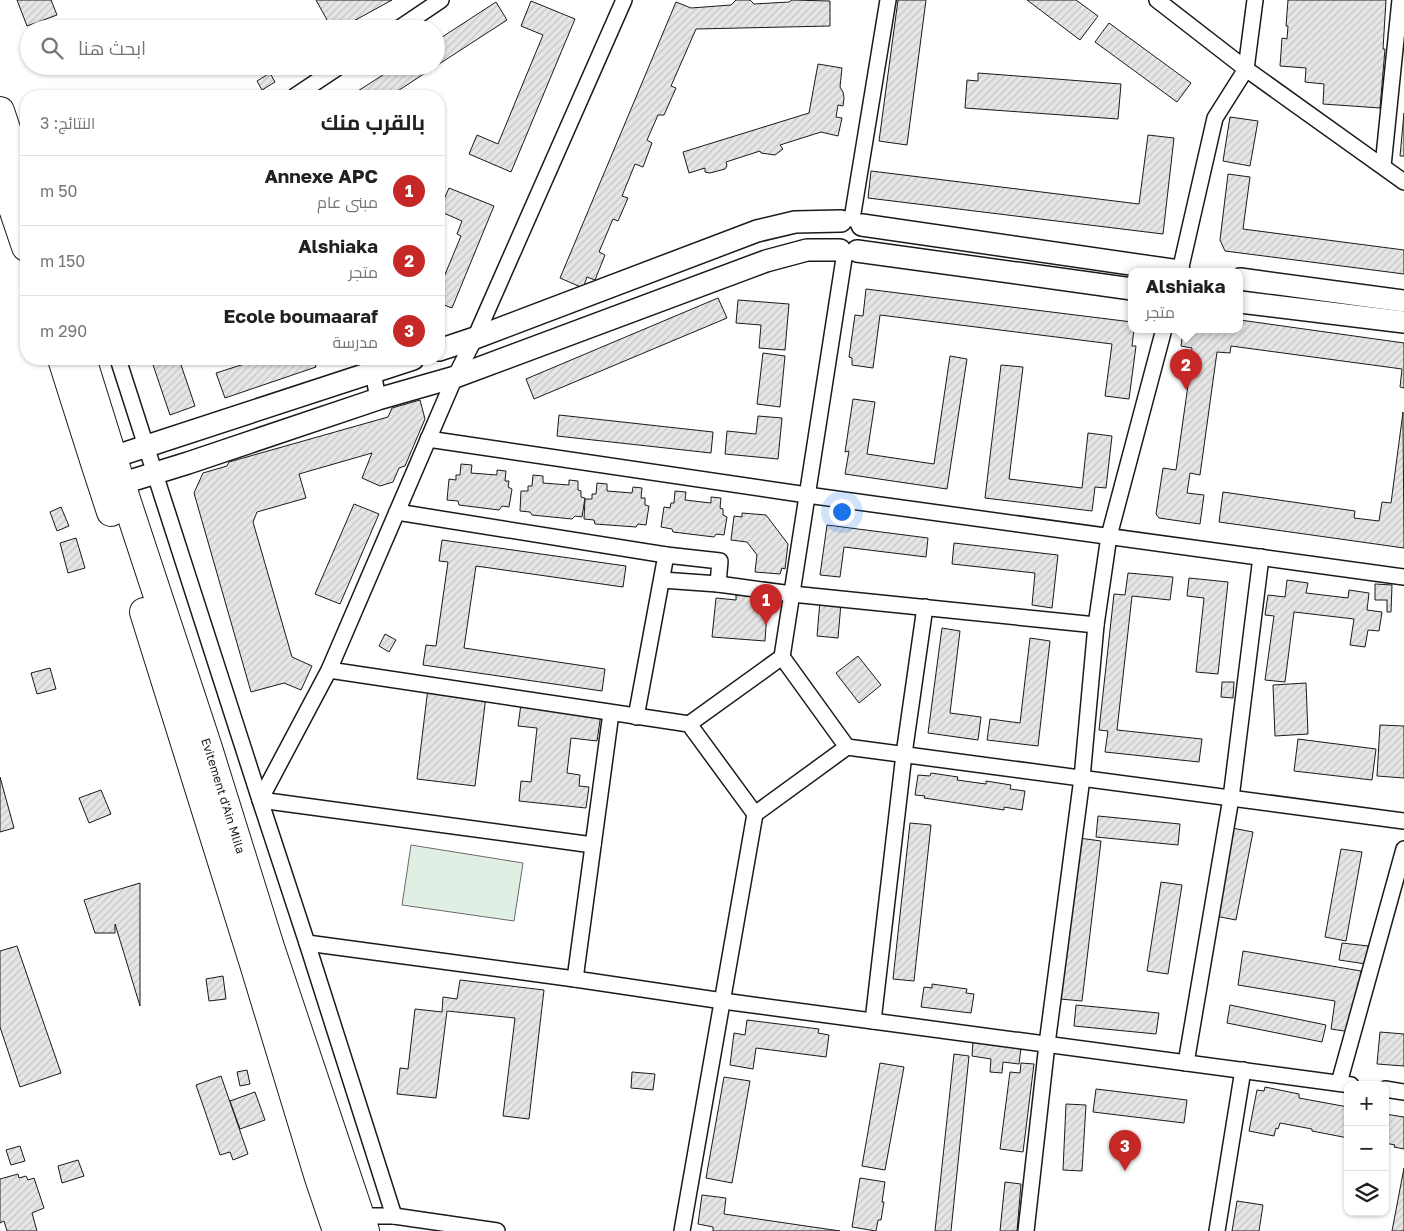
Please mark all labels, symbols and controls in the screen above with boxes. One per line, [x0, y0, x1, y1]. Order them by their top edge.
search box [20, 20, 445, 75]
icon: search [38, 34, 66, 62]
text: ابحث هنا [78, 36, 146, 59]
text: بالقرب منك [321, 109, 425, 135]
text: النتائج: 3 [40, 113, 95, 133]
text: Annexe APC [264, 164, 378, 187]
text: 50 m [40, 181, 77, 201]
text: 1 [405, 181, 413, 201]
text: مبنى عام [317, 192, 378, 212]
text: Alshiaka [298, 234, 378, 257]
text: 150 m [40, 251, 85, 271]
text: 2 [404, 251, 414, 271]
text: متجر [349, 262, 378, 282]
popup [1128, 268, 1243, 333]
text: Alshiaka [1146, 274, 1225, 297]
text: متجر [1146, 302, 1175, 322]
text: Ecole boumaaraf [224, 304, 378, 327]
text: 290 m [40, 321, 87, 341]
text: 3 [404, 321, 414, 341]
text: مدرسة [332, 332, 378, 352]
pin: 2 [1170, 349, 1202, 390]
your location [829, 499, 855, 525]
pin: 1 [750, 584, 782, 625]
street label: Evitement d'Ain Mlila [198, 736, 248, 855]
map controls [1344, 1081, 1389, 1216]
button: + [1344, 1081, 1389, 1126]
button: − [1344, 1126, 1389, 1171]
pin: 3 [1109, 1130, 1141, 1171]
button: layers [1344, 1171, 1389, 1216]

